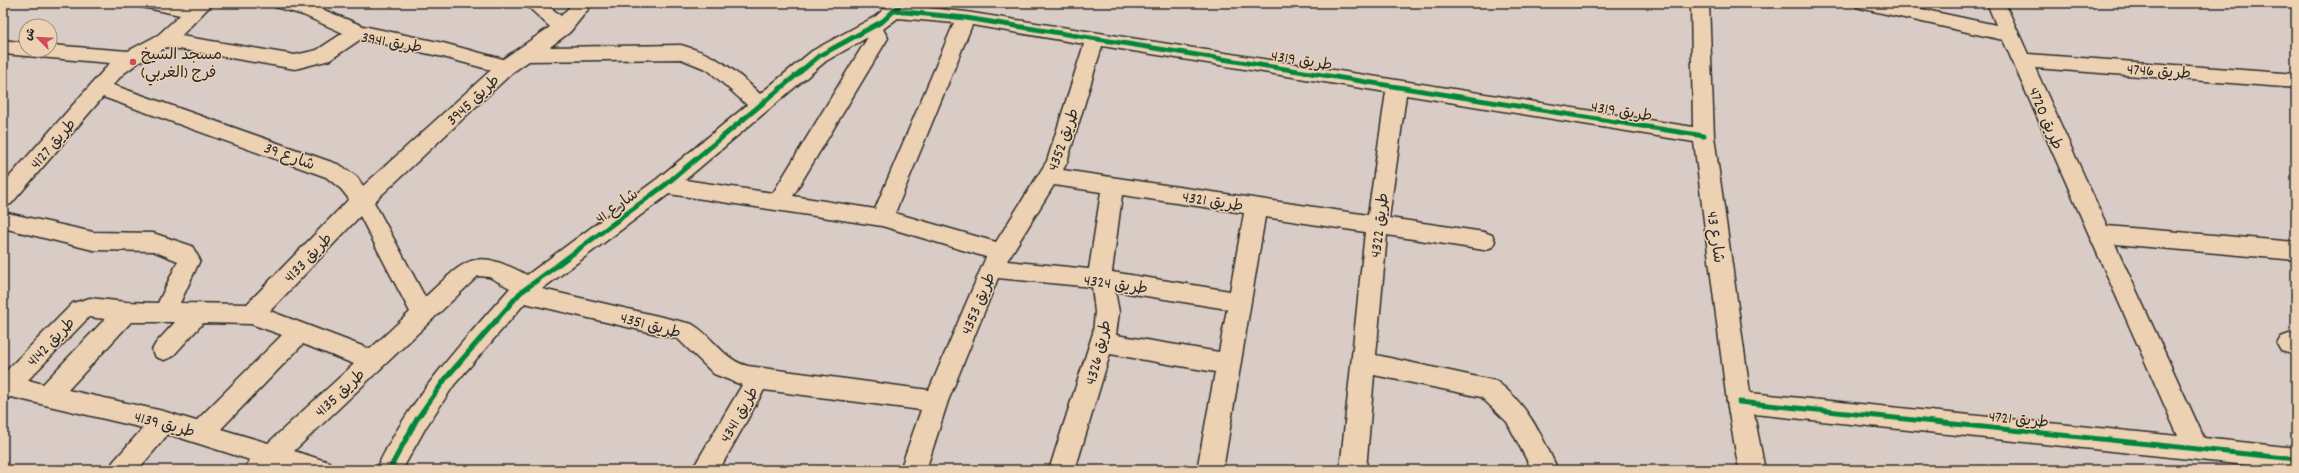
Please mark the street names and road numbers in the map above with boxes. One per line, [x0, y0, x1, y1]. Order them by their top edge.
street label: طريق 3941 [359, 27, 424, 60]
street label: طريق 4319 [1269, 45, 1334, 78]
street label: طريق 4746 [2126, 59, 2192, 86]
street label: طريق 3945 [442, 70, 506, 132]
street label: طريق 4720 [2021, 84, 2068, 154]
street label: طريق 4319 [1589, 96, 1654, 129]
street label: طريق 4352 [1042, 105, 1086, 175]
street label: طريق 4127 [25, 114, 82, 175]
street label: شارع 39 [260, 138, 318, 177]
street label: شارع 41 [591, 183, 644, 231]
street label: طريق 4321 [1180, 186, 1245, 219]
street label: طريق 4322 [1365, 192, 1396, 259]
street label: شارع 43 [1700, 210, 1730, 265]
street label: طريق 4133 [279, 229, 338, 289]
street label: طريق 4353 [956, 269, 1003, 339]
street label: طريق 4324 [1082, 270, 1149, 301]
street label: طريق 4351 [617, 307, 683, 346]
street label: طريق 4142 [22, 313, 81, 373]
street label: طريق 4326 [1080, 318, 1119, 387]
street label: طريق 4135 [310, 364, 371, 423]
street label: طريق 4341 [715, 383, 765, 447]
street label: طريق 4139 [132, 406, 197, 445]
street label: طريق 4721 [1987, 406, 2050, 435]

